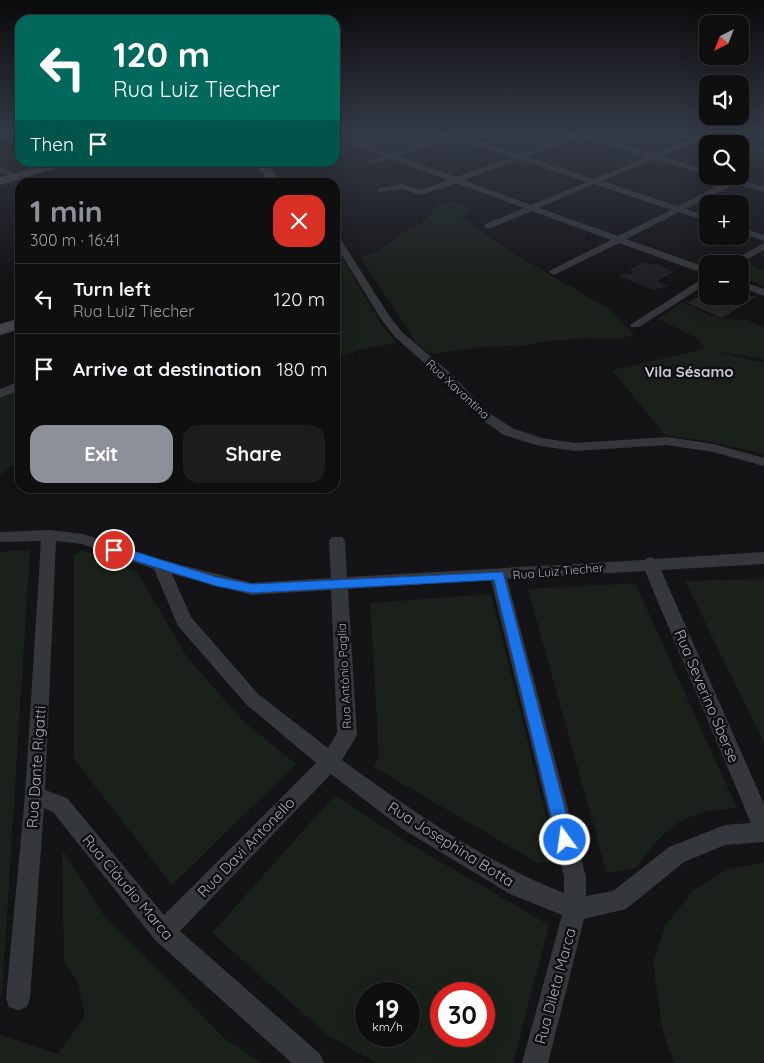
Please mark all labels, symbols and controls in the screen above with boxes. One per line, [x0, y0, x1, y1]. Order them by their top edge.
north arrow [699, 15, 749, 65]
map controls [699, 15, 749, 305]
text: 120 m [113, 32, 210, 76]
icon: left [30, 35, 95, 100]
text: Rua Luiz Tiecher [113, 75, 280, 103]
button: sound [699, 75, 749, 125]
icon: arrive [84, 130, 112, 158]
text: Then [30, 132, 74, 156]
button: search [699, 135, 749, 185]
text: 1 min [30, 192, 103, 230]
button: close [273, 195, 325, 247]
button: + [699, 195, 749, 245]
text: 300 m · 16:41 [30, 230, 120, 250]
button: − [699, 255, 749, 305]
text: Turn left [73, 277, 151, 301]
icon: left [30, 285, 58, 313]
text: 120 m [274, 287, 325, 311]
text: Rua Luiz Tiecher [73, 301, 195, 321]
icon: arrive [30, 355, 58, 383]
street label: Rua Xavantina [423, 356, 493, 422]
text: Arrive at destination [73, 357, 262, 381]
text: 180 m [277, 357, 328, 381]
district label: Vila Sésamo [644, 362, 734, 381]
button: Exit [30, 425, 173, 483]
button: Share [183, 425, 325, 483]
pin [93, 529, 135, 571]
icon: arrive [100, 536, 128, 564]
street label: Rua Luiz Tiecher [512, 560, 604, 582]
street label: Rua Antônio Paglia [334, 623, 354, 729]
street label: Rua Severino Sberse [670, 627, 744, 765]
street label: Rua Dante Rigatti [22, 705, 50, 829]
street label: Rua Davi Antonello [193, 793, 299, 901]
street label: Rua Josephina Botta [384, 797, 518, 891]
position arrow [538, 813, 590, 865]
street label: Rua Cláudio Marca [78, 830, 178, 944]
street label: Rua Dileta Marca [530, 926, 580, 1046]
speed limit sign: 30 [430, 982, 495, 1047]
text: 19 [376, 993, 399, 1024]
text: km/h [372, 1019, 403, 1034]

